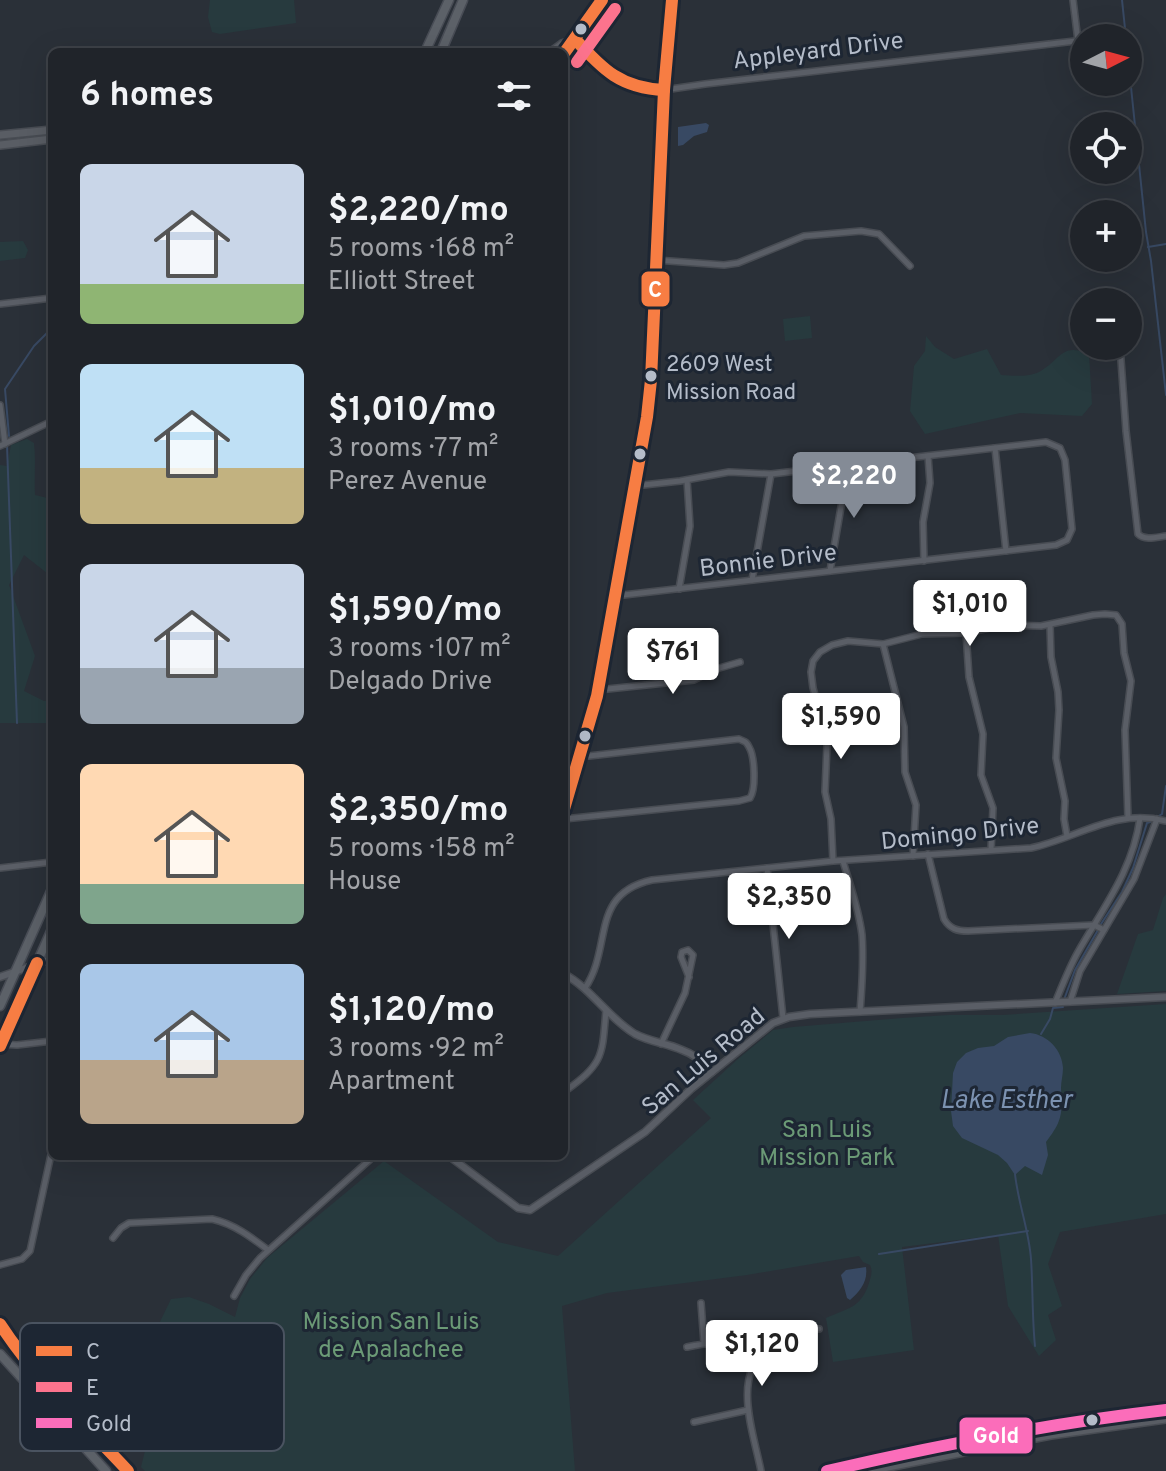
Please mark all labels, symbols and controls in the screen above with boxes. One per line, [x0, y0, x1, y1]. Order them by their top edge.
unlabelled marker [573, 21, 589, 37]
north arrow [1070, 24, 1142, 96]
map controls [1070, 24, 1142, 360]
street label: Appleyard Drive [731, 27, 905, 77]
icon: filters [492, 74, 536, 118]
text: 6 homes [80, 75, 214, 118]
button: locate [1070, 112, 1142, 184]
text: $2,220/mo [328, 190, 509, 233]
icon: home [144, 196, 240, 292]
button: + [1070, 200, 1142, 272]
text: 5 rooms · 168 m² [328, 233, 514, 266]
text: Elliott Street [328, 266, 475, 299]
line badge: C [640, 270, 671, 308]
text: C [648, 278, 662, 305]
button: − [1070, 288, 1142, 360]
place label: 2609 West Mission Road [666, 352, 796, 407]
marker: 2609 West Mission Road [643, 368, 659, 384]
text: $1,010/mo [328, 390, 496, 433]
icon: home [144, 396, 240, 492]
text: 3 rooms · 77 m² [328, 433, 498, 466]
unlabelled marker [632, 446, 648, 462]
pin: $2,220 [789, 452, 919, 520]
text: $2,220 [811, 461, 897, 494]
text: Perez Avenue [328, 466, 487, 499]
street label: Bonnie Drive [698, 539, 839, 585]
pin: $1,010 [905, 580, 1035, 648]
text: $1,010 [931, 589, 1009, 622]
text: $1,590/mo [328, 590, 502, 633]
icon: home [144, 596, 240, 692]
pin: $761 [626, 628, 720, 696]
text: 3 rooms · 107 m² [328, 633, 511, 666]
text: $761 [646, 637, 700, 670]
text: Delgado Drive [328, 666, 492, 699]
pin: $1,590 [776, 693, 906, 761]
text: $1,590 [800, 702, 882, 735]
unlabelled marker [577, 728, 593, 744]
text: $2,350/mo [328, 790, 508, 833]
icon: home [144, 796, 240, 892]
street label: Domingo Drive [880, 812, 1041, 858]
text: 5 rooms · 158 m² [328, 833, 515, 866]
text: House [328, 866, 401, 899]
pin: $2,350 [724, 873, 854, 941]
text: $2,350 [746, 882, 832, 915]
text: $1,120/mo [328, 990, 495, 1033]
icon: home [144, 996, 240, 1092]
street label: San Luis Road [636, 1002, 772, 1123]
text: 3 rooms · 92 m² [328, 1033, 504, 1066]
text: Apartment [328, 1066, 455, 1099]
water label: Lake Esther [940, 1085, 1074, 1118]
park label: San Luis Mission Park [759, 1116, 895, 1174]
park label: Mission San Luis de Apalachee [302, 1308, 480, 1366]
pin: $1,120 [697, 1320, 827, 1388]
legend [20, 1323, 284, 1451]
text: $1,120 [724, 1329, 800, 1362]
text: C [86, 1340, 100, 1367]
text: E [86, 1376, 99, 1403]
text: Gold [86, 1412, 132, 1439]
unlabelled marker [1084, 1412, 1100, 1428]
line badge: Gold [958, 1416, 1034, 1455]
text: Gold [973, 1424, 1019, 1451]

